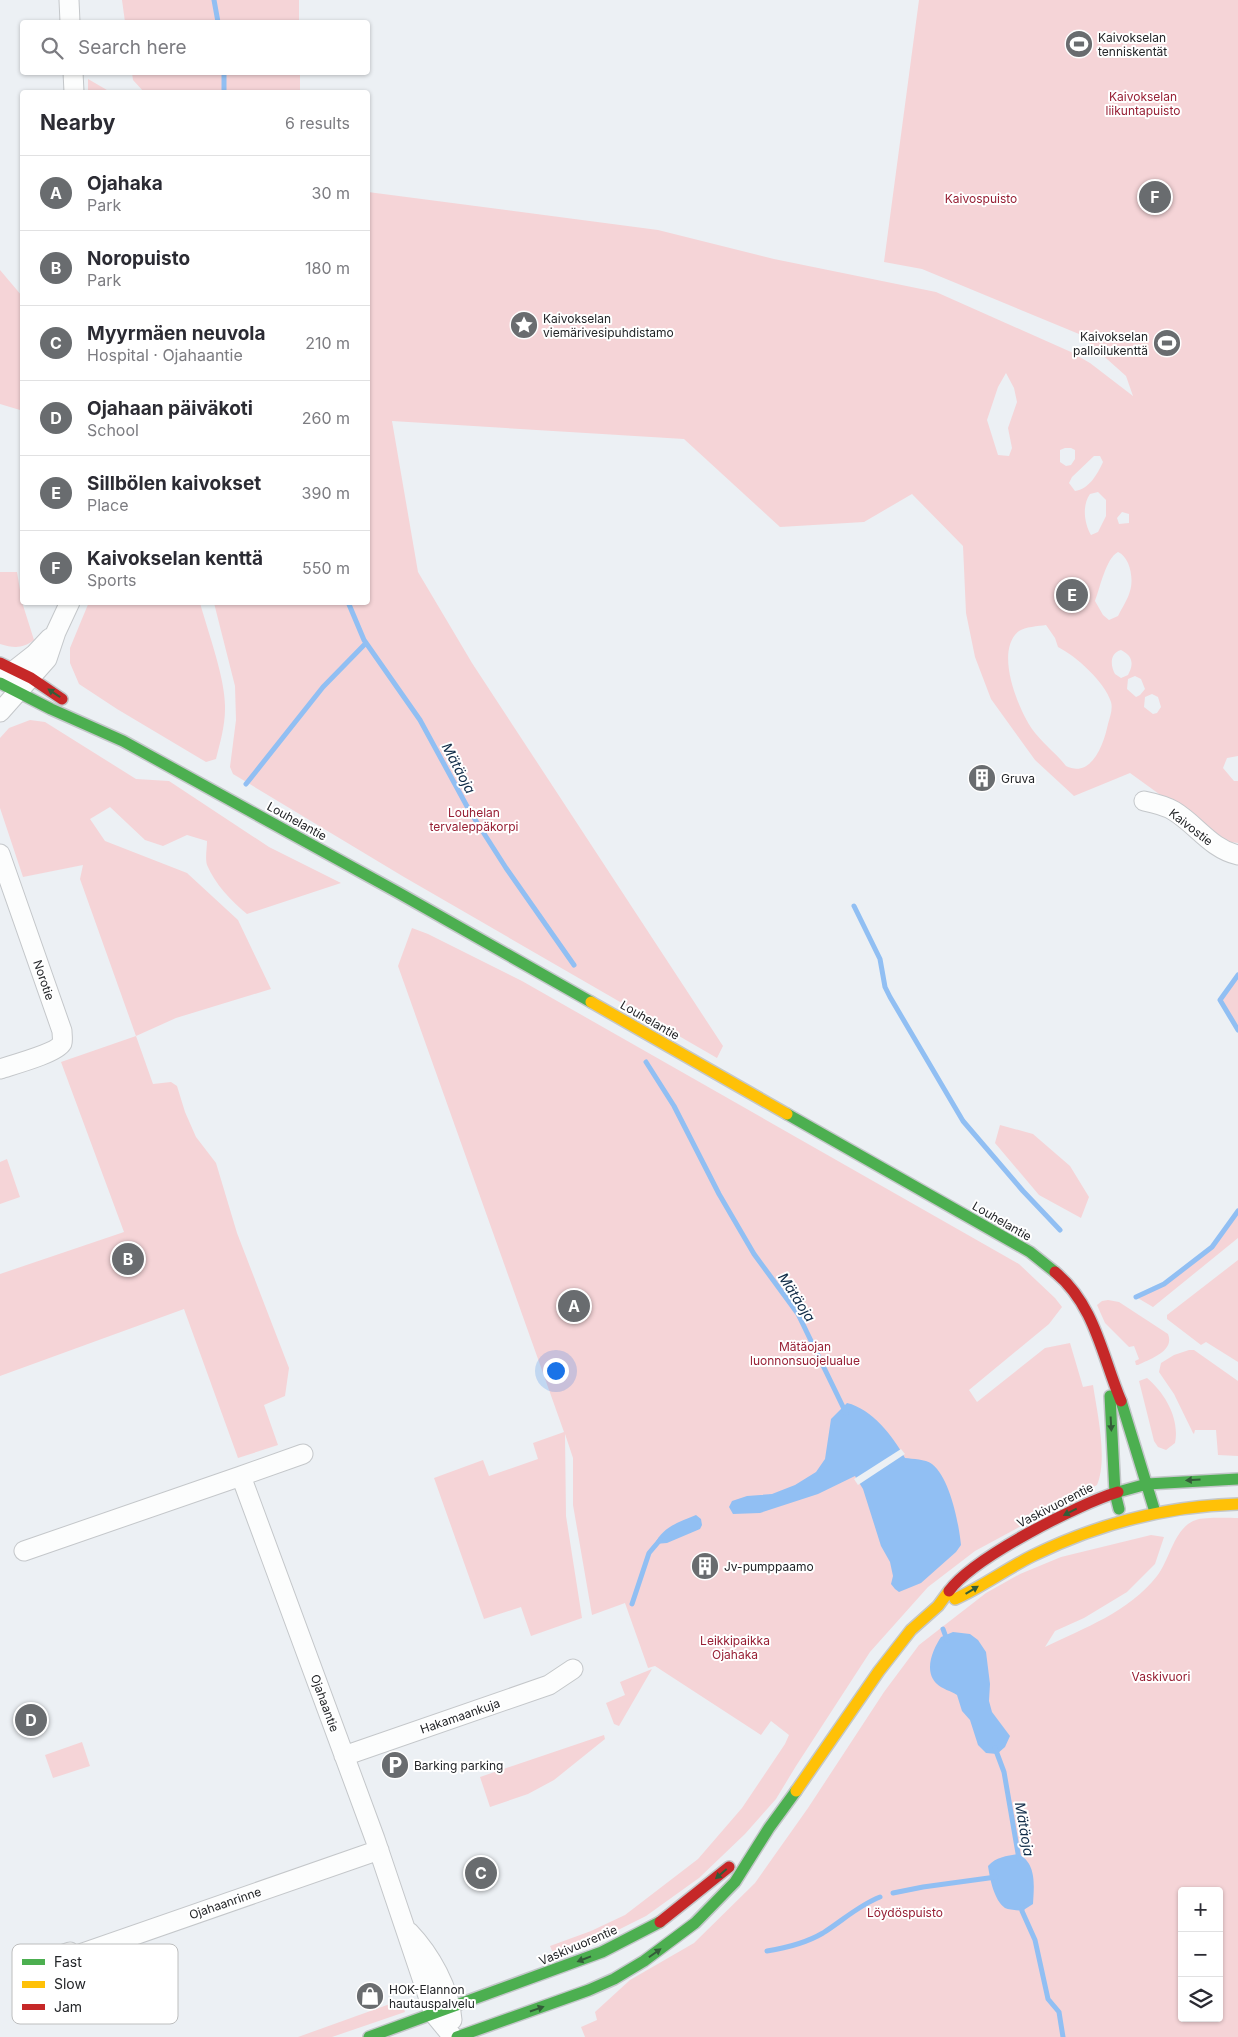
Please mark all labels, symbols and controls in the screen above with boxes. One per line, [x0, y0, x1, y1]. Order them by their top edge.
search box [20, 20, 370, 75]
sports icon: Kaivokselan tenniskentät [1064, 29, 1094, 59]
place label: Kaivokselan tenniskentät [1098, 30, 1167, 59]
icon: search [38, 34, 66, 62]
text: Search here [78, 36, 187, 59]
park label: Kaivokselan liikuntapuisto [1106, 89, 1180, 118]
text: Nearby [40, 110, 115, 135]
text: 6 results [285, 113, 350, 133]
text: Ojahaka [87, 172, 163, 195]
pin: F [1139, 178, 1171, 216]
text: A [50, 183, 62, 203]
text: 30 m [312, 183, 350, 203]
park label: Kaivospuisto [945, 191, 1017, 206]
text: Park [87, 195, 121, 215]
text: Noropuisto [87, 247, 190, 270]
text: B [51, 258, 61, 278]
text: 180 m [305, 258, 350, 278]
text: Park [87, 270, 121, 290]
place icon: Kaivokselan viemärivesipuhdistamo [509, 310, 539, 340]
place label: Kaivokselan viemärivesipuhdistamo [543, 311, 674, 340]
text: Myyrmäen neuvola [87, 322, 266, 345]
sports icon: Kaivokselan palloilukenttä [1152, 328, 1182, 358]
place label: Kaivokselan palloilukenttä [1073, 329, 1148, 358]
text: C [50, 333, 62, 353]
text: 210 m [305, 333, 350, 353]
text: Hospital · Ojahaantie [87, 345, 243, 365]
text: Ojahaan päiväkoti [87, 397, 253, 420]
text: D [50, 408, 62, 428]
text: 260 m [302, 408, 350, 428]
text: School [87, 420, 139, 440]
text: Sillbölen kaivokset [87, 472, 261, 495]
text: E [51, 483, 61, 503]
text: 390 m [302, 483, 350, 503]
text: Place [87, 495, 129, 515]
text: Kaivokselan kenttä [87, 547, 263, 570]
text: F [51, 558, 61, 578]
text: 550 m [302, 558, 350, 578]
text: Sports [87, 570, 136, 590]
pin: E [1056, 576, 1088, 614]
one-way arrow [47, 688, 61, 698]
water label: Mätäoja [439, 740, 480, 797]
building icon: Gruva [967, 763, 997, 793]
place label: Gruva [1001, 771, 1035, 786]
street label: Louhelantie [265, 799, 329, 843]
park label: Louhelan tervaleppäkorpi [430, 805, 519, 834]
street label: Kaivostie [1166, 805, 1216, 849]
street label: Norotie [30, 958, 58, 1002]
street label: Louhelantie [618, 997, 682, 1043]
street label: Louhelantie [970, 1198, 1034, 1244]
pin: B [112, 1240, 144, 1278]
water label: Mätäoja [775, 1269, 819, 1325]
pin: A [558, 1287, 590, 1325]
park label: Mätäojan luonnonsuojelualue [750, 1339, 860, 1368]
your location [543, 1358, 569, 1384]
one-way arrow [1108, 1416, 1116, 1432]
one-way arrow [1184, 1477, 1200, 1485]
street label: Vaskivuorentie [1014, 1479, 1096, 1531]
one-way arrow [1063, 1508, 1077, 1516]
building icon: Jv-pumppaamo [690, 1551, 720, 1581]
place label: Jv-pumppaamo [724, 1559, 814, 1574]
one-way arrow [966, 1586, 979, 1595]
park label: Leikkipaikka Ojahaka [700, 1633, 770, 1662]
park label: Vaskivuori [1132, 1669, 1191, 1684]
street label: Ojahaantie [308, 1672, 342, 1734]
street label: Hakamaankuja [418, 1695, 502, 1737]
pin: D [15, 1701, 47, 1739]
parking icon: Barking parking [380, 1750, 410, 1780]
place label: Barking parking [414, 1758, 503, 1773]
water label: Mätäoja [1012, 1800, 1038, 1858]
pin: C [465, 1854, 497, 1892]
one-way arrow [716, 1868, 728, 1880]
street label: Ojahaanrinne [187, 1884, 263, 1922]
map controls [1178, 1887, 1223, 2022]
button: + [1178, 1887, 1223, 1932]
park label: Löydöspuisto [867, 1905, 943, 1920]
street label: Vaskivuorentie [537, 1922, 619, 1968]
button: − [1178, 1932, 1223, 1977]
legend [12, 1944, 178, 2024]
one-way arrow [648, 1948, 662, 1958]
text: Fast [54, 1953, 82, 1970]
one-way arrow [576, 1955, 591, 1963]
text: Slow [54, 1975, 86, 1992]
button: layers [1178, 1977, 1223, 2022]
shop icon: HOK-Elannon hautauspalvelu [355, 1981, 385, 2011]
place label: HOK-Elannon hautauspalvelu [389, 1982, 475, 2011]
text: Jam [54, 1998, 82, 2015]
one-way arrow [530, 2005, 545, 2013]

